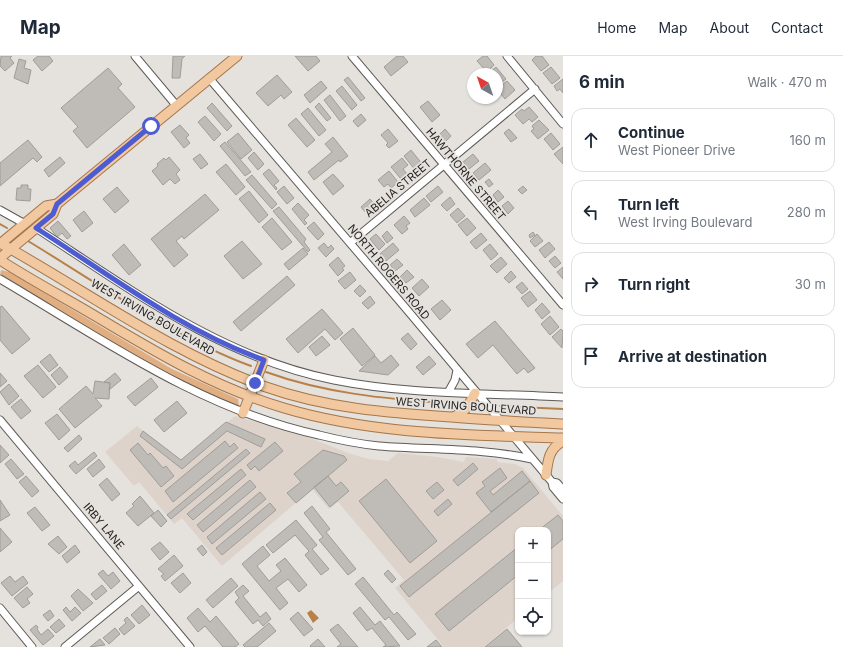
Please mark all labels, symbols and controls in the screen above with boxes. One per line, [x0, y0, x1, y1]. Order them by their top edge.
text: Map [20, 16, 61, 39]
text: Home [597, 19, 636, 36]
text: Map [658, 19, 688, 36]
text: About [710, 19, 749, 36]
text: Contact [771, 19, 823, 36]
north arrow [467, 68, 503, 104]
text: 6 min [579, 72, 625, 92]
text: Walk · 470 m [747, 74, 827, 90]
route start [142, 117, 160, 135]
text: Continue [618, 123, 685, 142]
street label: HAWTHORNE STREET [423, 125, 509, 223]
icon: ahead [580, 129, 602, 151]
text: 160 m [789, 132, 826, 148]
text: West Pioneer Drive [618, 142, 735, 158]
street label: ABELIA STREET [362, 156, 434, 220]
text: Turn left [618, 195, 679, 214]
icon: left [580, 201, 602, 223]
text: 280 m [787, 204, 826, 220]
text: West Irving Boulevard [618, 214, 753, 230]
street label: NORTH ROGERS ROAD [345, 221, 433, 323]
icon: right [580, 273, 602, 295]
text: Turn right [618, 275, 690, 294]
street label: WEST IRVING BOULEVARD [89, 276, 217, 358]
text: 30 m [795, 276, 826, 292]
icon: arrive [580, 345, 602, 367]
text: Arrive at destination [618, 347, 767, 366]
route end [246, 374, 264, 392]
street label: WEST IRVING BOULEVARD [395, 394, 537, 418]
street label: IRBY LANE [80, 500, 128, 552]
map controls [515, 527, 551, 635]
button: + [515, 527, 551, 563]
button: − [515, 563, 551, 599]
button: locate [515, 599, 551, 635]

